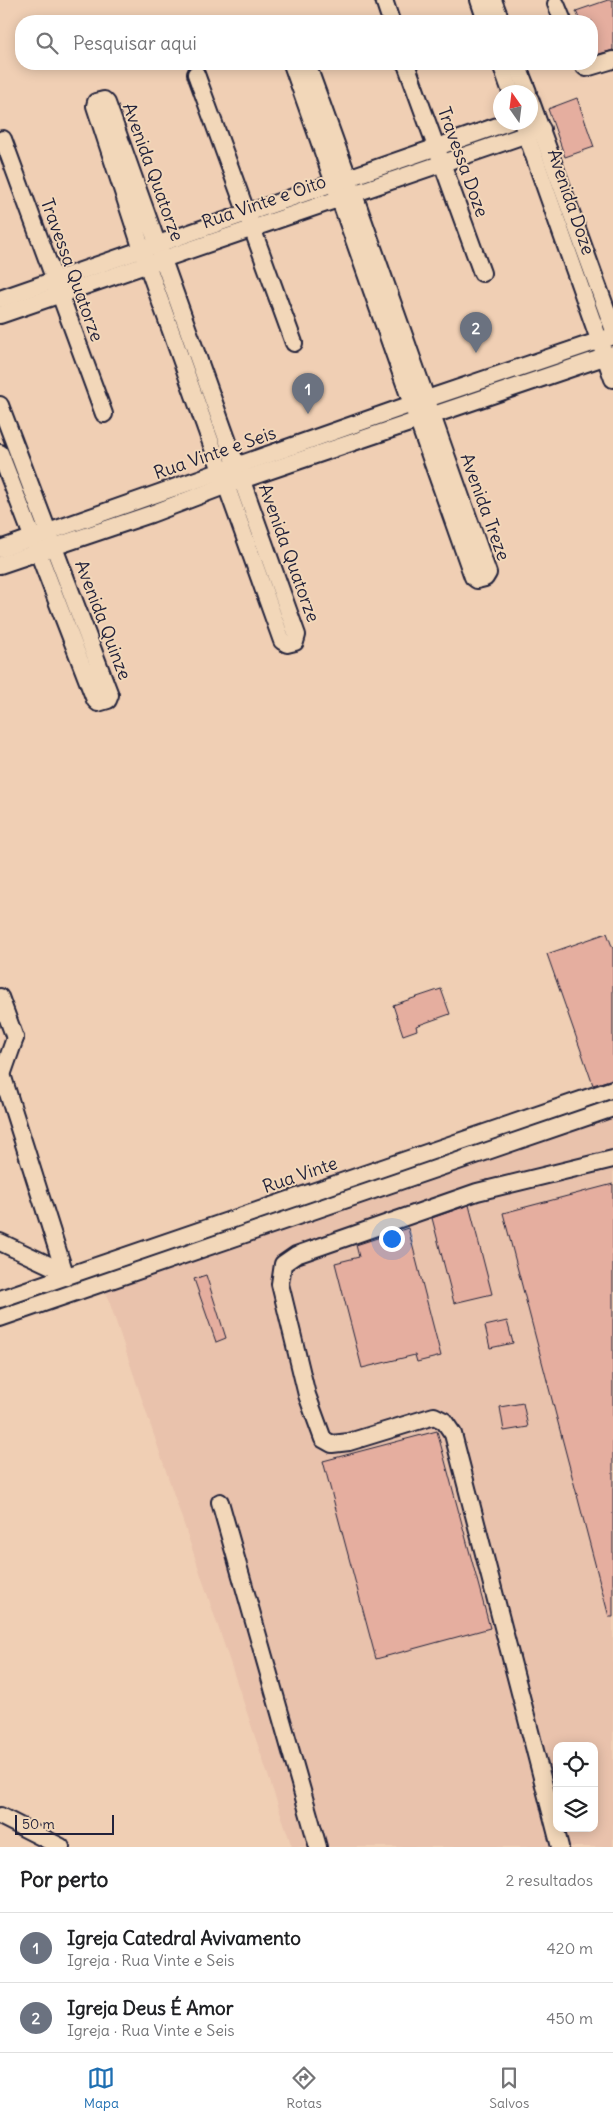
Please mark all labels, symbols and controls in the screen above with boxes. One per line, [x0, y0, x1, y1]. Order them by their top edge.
search box [15, 15, 598, 70]
icon: search [33, 29, 61, 57]
text: Pesquisar aqui [73, 31, 197, 55]
north arrow [493, 85, 538, 130]
street label: Avenida Quatorze [118, 100, 189, 244]
street label: Travessa Doze [433, 104, 494, 220]
street label: Avenida Doze [543, 146, 600, 258]
street label: Rua Vinte e Oito [199, 170, 329, 234]
street label: Travessa Quatorze [36, 195, 109, 345]
pin: 2 [460, 312, 492, 353]
pin: 1 [292, 373, 324, 414]
street label: Rua Vinte e Seis [151, 421, 279, 484]
street label: Avenida Treze [455, 450, 515, 563]
street label: Avenida Quatorze [254, 481, 325, 625]
street label: Avenida Quinze [70, 557, 137, 683]
street label: Rua Vinte [259, 1151, 340, 1198]
your location [379, 1226, 405, 1252]
map controls [553, 1742, 598, 1832]
button: locate [553, 1742, 598, 1787]
button: layers [553, 1787, 598, 1832]
scale bar [15, 1812, 114, 1835]
text: 50 m [22, 1815, 55, 1833]
text: Por perto [20, 1866, 108, 1893]
text: 2 resultados [505, 1870, 593, 1890]
text: Igreja Catedral Avivamento [67, 1926, 301, 1950]
text: 1 [33, 1938, 39, 1958]
text: 420 m [547, 1938, 593, 1958]
text: Igreja · Rua Vinte e Seis [67, 1950, 235, 1970]
text: Igreja Deus É Amor [67, 1996, 234, 2020]
text: 2 [32, 2008, 40, 2028]
text: 450 m [546, 2008, 593, 2028]
text: Igreja · Rua Vinte e Seis [67, 2020, 235, 2040]
tab: Mapa [84, 2064, 119, 2112]
tab: Rotas [286, 2064, 322, 2112]
tab: Salvos [489, 2064, 529, 2112]

